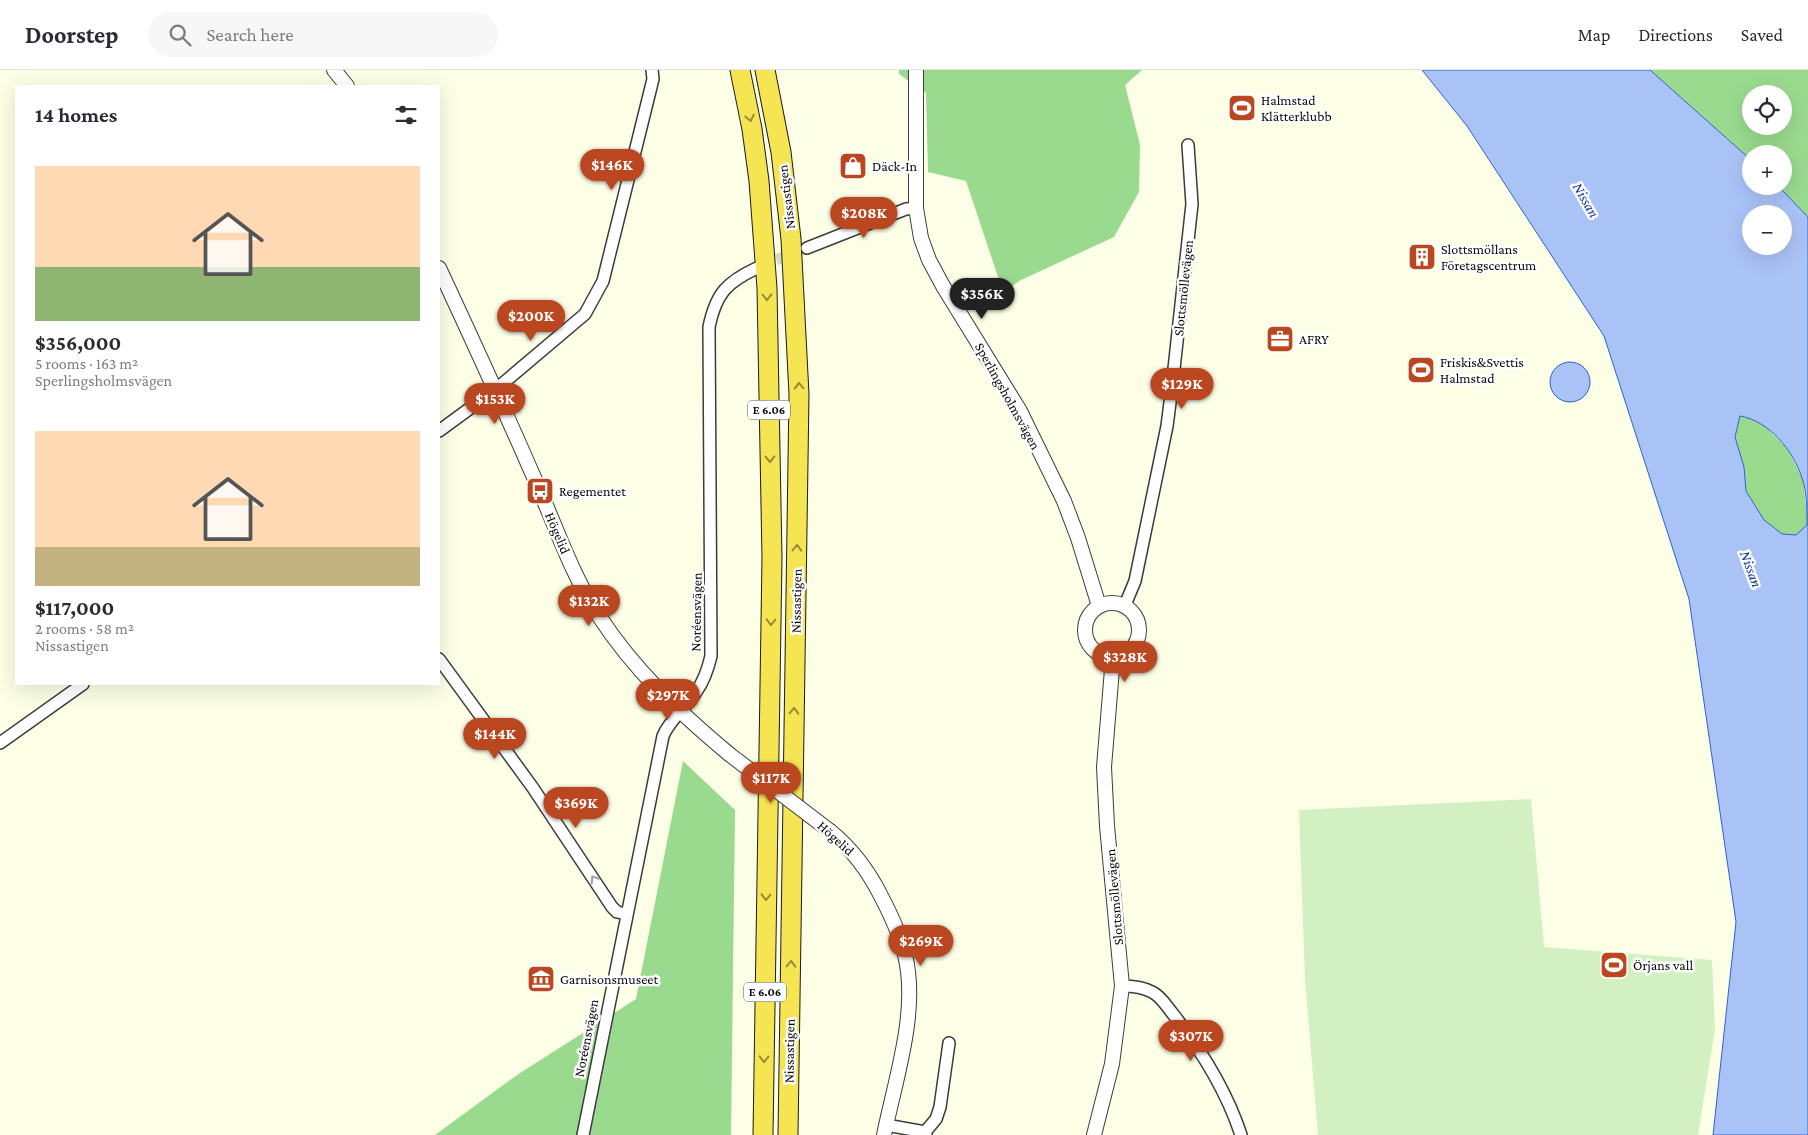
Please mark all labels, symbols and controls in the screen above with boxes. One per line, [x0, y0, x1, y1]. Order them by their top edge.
search box [148, 12, 498, 57]
text: Doorstep [25, 21, 118, 48]
icon: search [166, 21, 194, 49]
text: Search here [206, 24, 294, 45]
text: Map [1578, 25, 1610, 45]
text: Directions [1638, 25, 1713, 45]
text: Saved [1741, 25, 1783, 45]
map controls [1742, 85, 1792, 255]
button: locate [1742, 85, 1792, 135]
place label: Halmstad Klätterklubb [1261, 92, 1332, 124]
sports icon: Halmstad Klätterklubb [1227, 93, 1257, 123]
icon: filters [392, 101, 420, 129]
text: 14 homes [35, 103, 117, 127]
one-way arrow [744, 113, 755, 122]
button: + [1742, 145, 1792, 195]
pin: $146K [577, 148, 647, 191]
shop icon: Däck-In [838, 151, 868, 181]
text: $146K [591, 156, 633, 173]
place label: Däck-In [872, 158, 918, 174]
street label: Nissastigen [774, 164, 798, 230]
water label: Nissan [1570, 180, 1603, 221]
pin: $208K [829, 196, 899, 239]
icon: home [183, 199, 273, 289]
text: $208K [841, 204, 887, 221]
button: − [1742, 205, 1792, 255]
street label: Slottsmöllevägen [1170, 239, 1196, 337]
place label: Slottsmöllans Företagscentrum [1441, 241, 1536, 273]
building icon: Slottsmöllans Företagscentrum [1407, 242, 1437, 272]
pin: $356K [947, 278, 1017, 320]
text: $356K [961, 285, 1003, 302]
one-way arrow [762, 293, 772, 301]
pin: $200K [496, 300, 566, 342]
text: $200K [508, 307, 554, 324]
office icon: AFRY [1265, 324, 1295, 354]
text: $356,000 [35, 331, 121, 355]
place label: AFRY [1299, 331, 1329, 347]
street label: Sperlingsholmsvägen [972, 340, 1044, 453]
place label: Friskis&Svettis Halmstad [1440, 354, 1524, 386]
text: 5 rooms · 163 m² [35, 355, 138, 372]
sports icon: Friskis&Svettis Halmstad [1406, 355, 1436, 385]
pin: $129K [1147, 368, 1217, 410]
text: Sperlingsholmsvägen [35, 372, 172, 389]
text: $129K [1161, 375, 1203, 392]
one-way arrow [793, 381, 804, 389]
pin: $153K [460, 382, 530, 425]
text: $153K [475, 390, 515, 407]
road number: E 6.06 [748, 400, 790, 420]
one-way arrow [765, 455, 776, 463]
icon: home [183, 464, 273, 554]
bus stop icon: Regementet [525, 476, 555, 506]
place label: Regementet [559, 483, 626, 499]
street label: Högelid [542, 510, 574, 557]
one-way arrow [792, 544, 802, 552]
water label: Nissan [1737, 549, 1765, 590]
street label: Nissastigen [787, 568, 805, 633]
street label: Noréensvägen [687, 572, 705, 652]
pin: $132K [554, 584, 624, 627]
text: $132K [569, 592, 609, 609]
text: $117,000 [35, 596, 114, 620]
one-way arrow [766, 618, 776, 626]
text: 2 rooms · 58 m² [35, 620, 134, 637]
text: Nissastigen [35, 637, 109, 654]
pin: $328K [1090, 640, 1160, 683]
text: $328K [1103, 648, 1147, 665]
pin: $297K [633, 678, 703, 721]
text: $297K [647, 686, 689, 703]
one-way arrow [789, 706, 800, 714]
pin: $144K [460, 718, 530, 760]
text: $144K [474, 725, 516, 742]
pin: $117K [736, 762, 806, 804]
text: $117K [752, 769, 790, 786]
pin: $369K [541, 786, 611, 829]
text: $369K [554, 794, 598, 811]
street label: Högelid [814, 817, 858, 859]
street label: Slottsmöllevägen [1102, 848, 1126, 946]
one-way arrow [591, 876, 600, 885]
one-way arrow [761, 894, 771, 901]
pin: $269K [886, 924, 956, 967]
text: $269K [899, 932, 943, 949]
sports icon: Örjans vall [1599, 950, 1629, 980]
place label: Örjans vall [1633, 957, 1693, 974]
one-way arrow [785, 960, 796, 968]
museum icon: Garnisonsmuseet [526, 964, 556, 994]
place label: Garnisonsmuseet [560, 971, 658, 987]
road number: E 6.06 [744, 982, 786, 1002]
street label: Noréensvägen [571, 997, 602, 1078]
street label: Nissastigen [780, 1018, 798, 1083]
pin: $307K [1156, 1020, 1226, 1062]
text: $307K [1169, 1027, 1213, 1044]
one-way arrow [759, 1056, 769, 1064]

